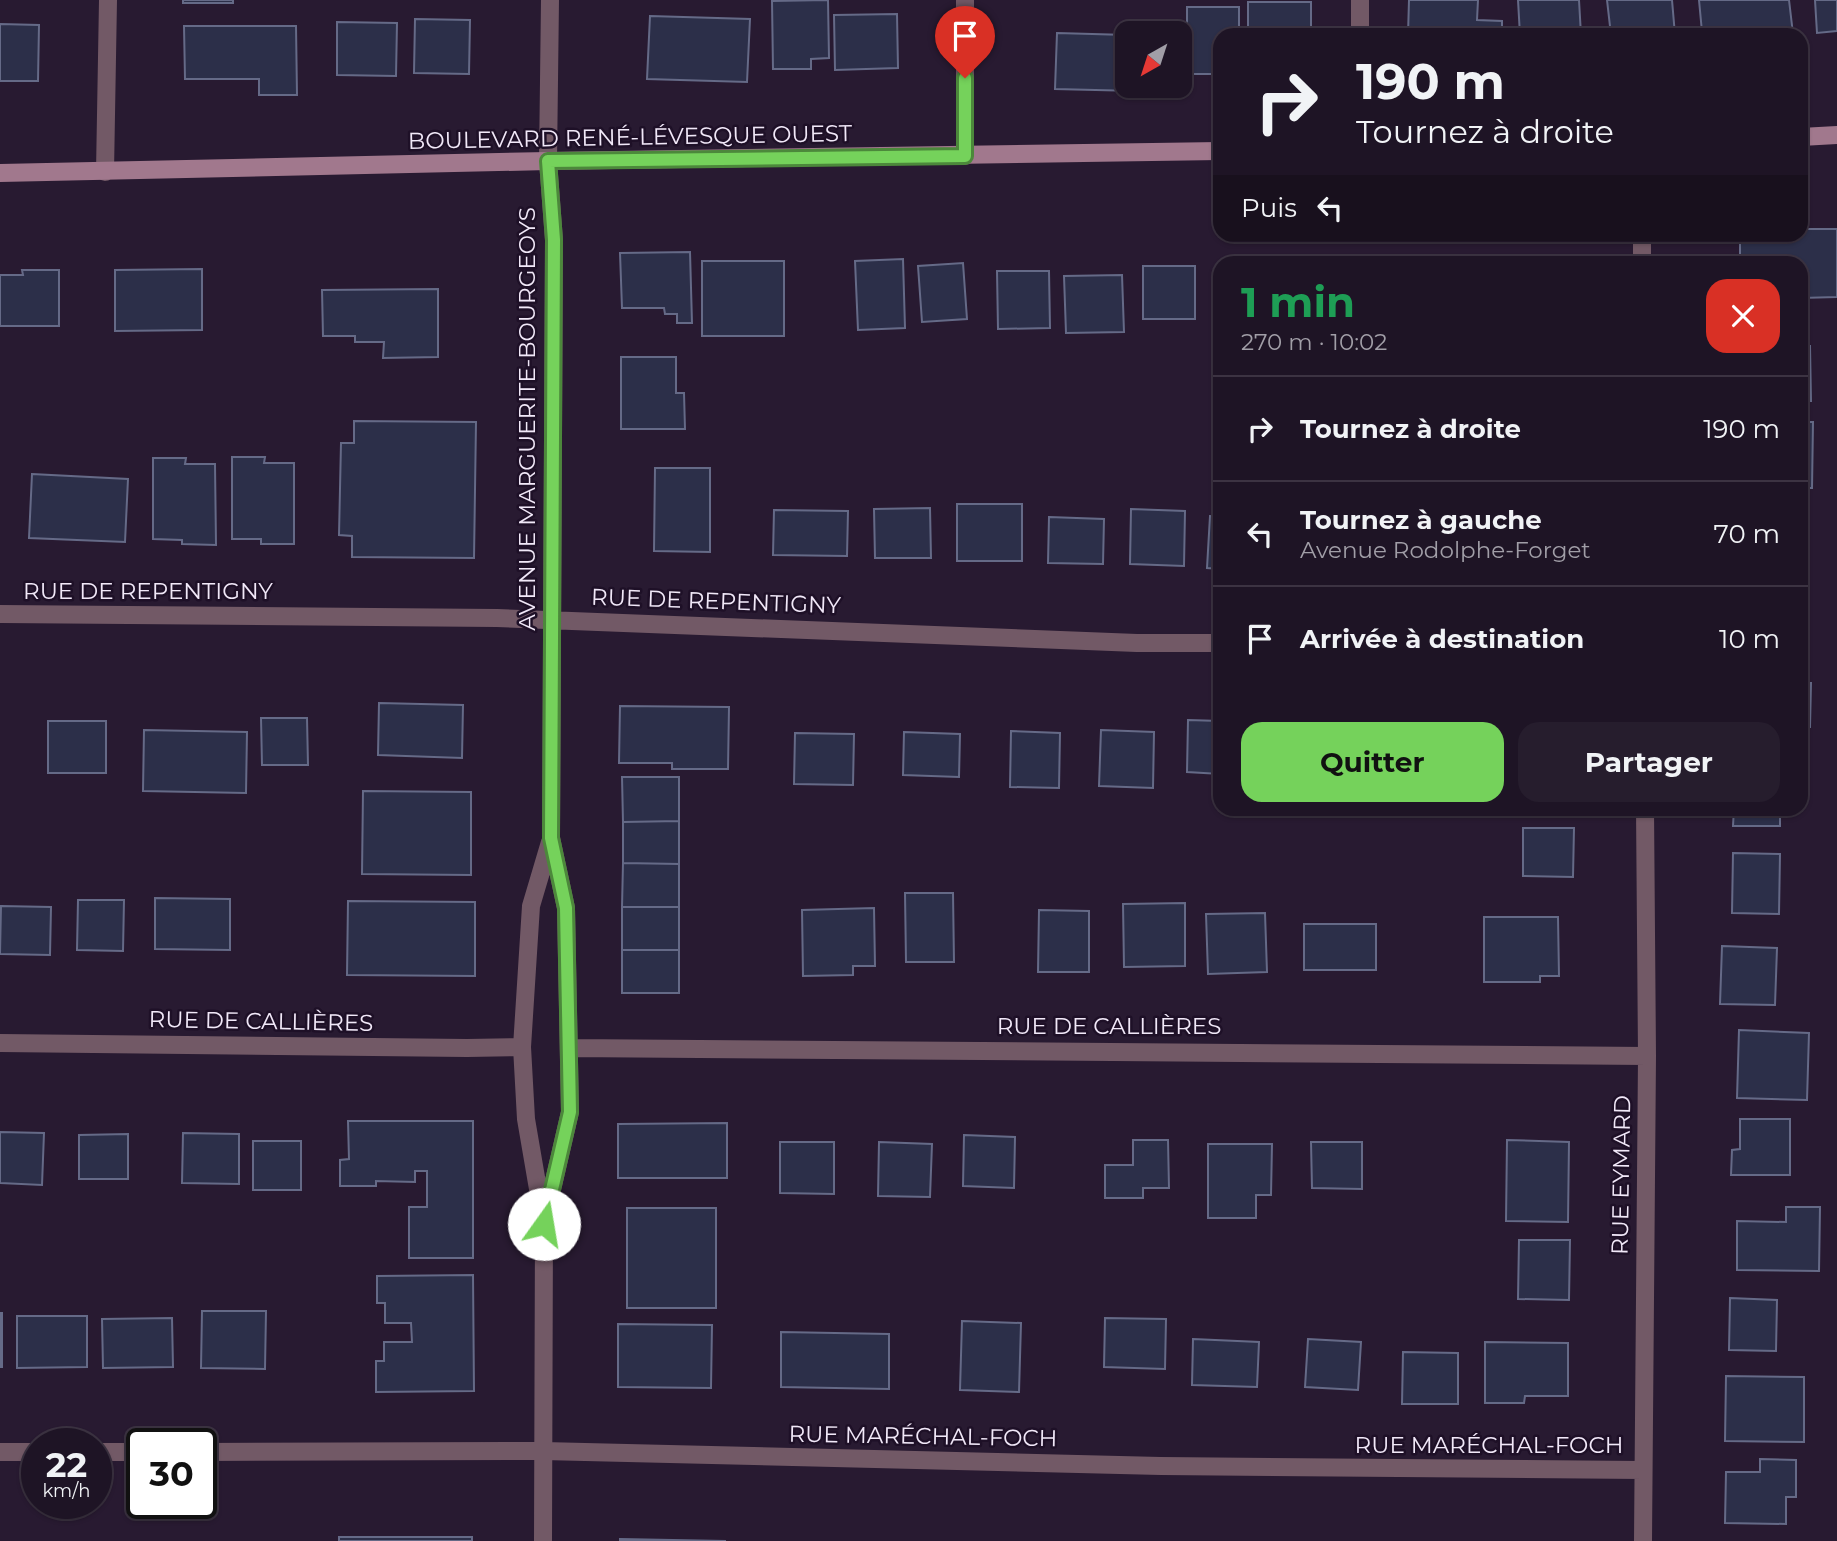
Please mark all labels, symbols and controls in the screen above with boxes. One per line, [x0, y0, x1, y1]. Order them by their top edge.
pin [935, 6, 995, 78]
icon: arrive [946, 17, 984, 55]
north arrow [1115, 21, 1192, 98]
map controls [1115, 21, 1192, 98]
text: 190 m [1356, 52, 1505, 111]
icon: right [1241, 56, 1332, 147]
text: Tournez à droite [1356, 112, 1614, 151]
street label: BOULEVARD RENÉ-LÉVESQUE OUEST [408, 119, 853, 155]
icon: left [1311, 189, 1349, 227]
text: Puis [1241, 192, 1297, 224]
street label: AVENUE MARGUERITE-BOURGEOYS [513, 207, 541, 631]
text: 1 min [1241, 276, 1355, 328]
button: close [1706, 279, 1780, 353]
text: 270 m · 10:02 [1241, 328, 1387, 356]
icon: right [1241, 410, 1279, 448]
text: Tournez à droite [1300, 413, 1521, 445]
text: 190 m [1703, 413, 1780, 445]
text: Tournez à gauche [1300, 504, 1542, 536]
icon: left [1241, 515, 1279, 553]
text: 70 m [1714, 518, 1780, 550]
text: Avenue Rodolphe-Forget [1300, 536, 1591, 564]
street label: RUE DE REPENTIGNY [23, 577, 273, 605]
street label: RUE DE REPENTIGNY [591, 583, 842, 619]
icon: arrive [1241, 620, 1279, 658]
text: Arrivée à destination [1300, 623, 1584, 655]
text: 10 m [1719, 623, 1780, 655]
button: Quitter [1241, 722, 1504, 802]
button: Partager [1518, 722, 1780, 802]
street label: RUE DE CALLIÈRES [148, 1005, 374, 1037]
street label: RUE DE CALLIÈRES [997, 1012, 1221, 1040]
street label: RUE EYMARD [1606, 1095, 1636, 1255]
position arrow [507, 1187, 581, 1261]
street label: RUE MARÉCHAL-FOCH [788, 1420, 1058, 1452]
speed limit sign: 30 [126, 1428, 217, 1519]
street label: RUE MARÉCHAL-FOCH [1355, 1431, 1623, 1459]
text: 22 [46, 1443, 87, 1486]
text: km/h [42, 1480, 91, 1502]

